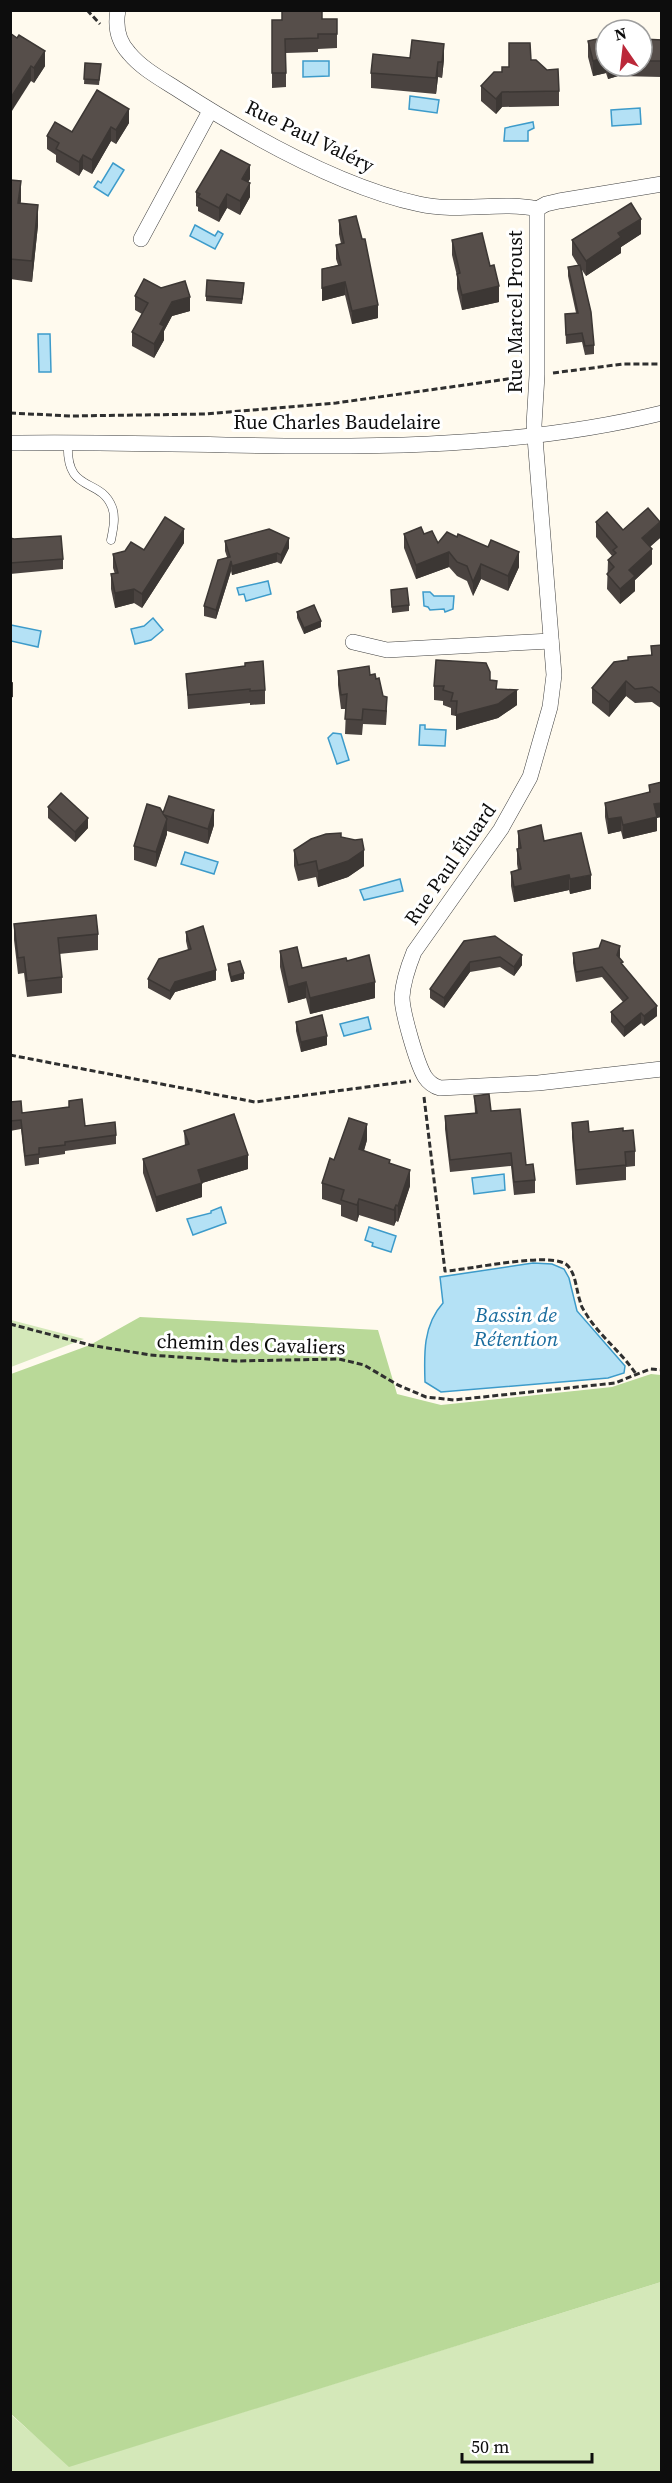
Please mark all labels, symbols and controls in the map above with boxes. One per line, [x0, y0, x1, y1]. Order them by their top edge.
north arrow [594, 18, 654, 78]
text: N [612, 21, 629, 46]
street label: Rue Paul Valéry [241, 93, 380, 180]
street label: Rue Marcel Proust [501, 230, 529, 393]
street label: Rue Charles Baudelaire [233, 408, 441, 436]
street label: Rue Paul Éluard [398, 797, 503, 930]
water label: Bassin de Rétention [473, 1300, 558, 1353]
street label: chemin des Cavaliers [156, 1327, 346, 1361]
scale bar [462, 2426, 592, 2464]
text: 50 m [471, 2434, 509, 2459]

